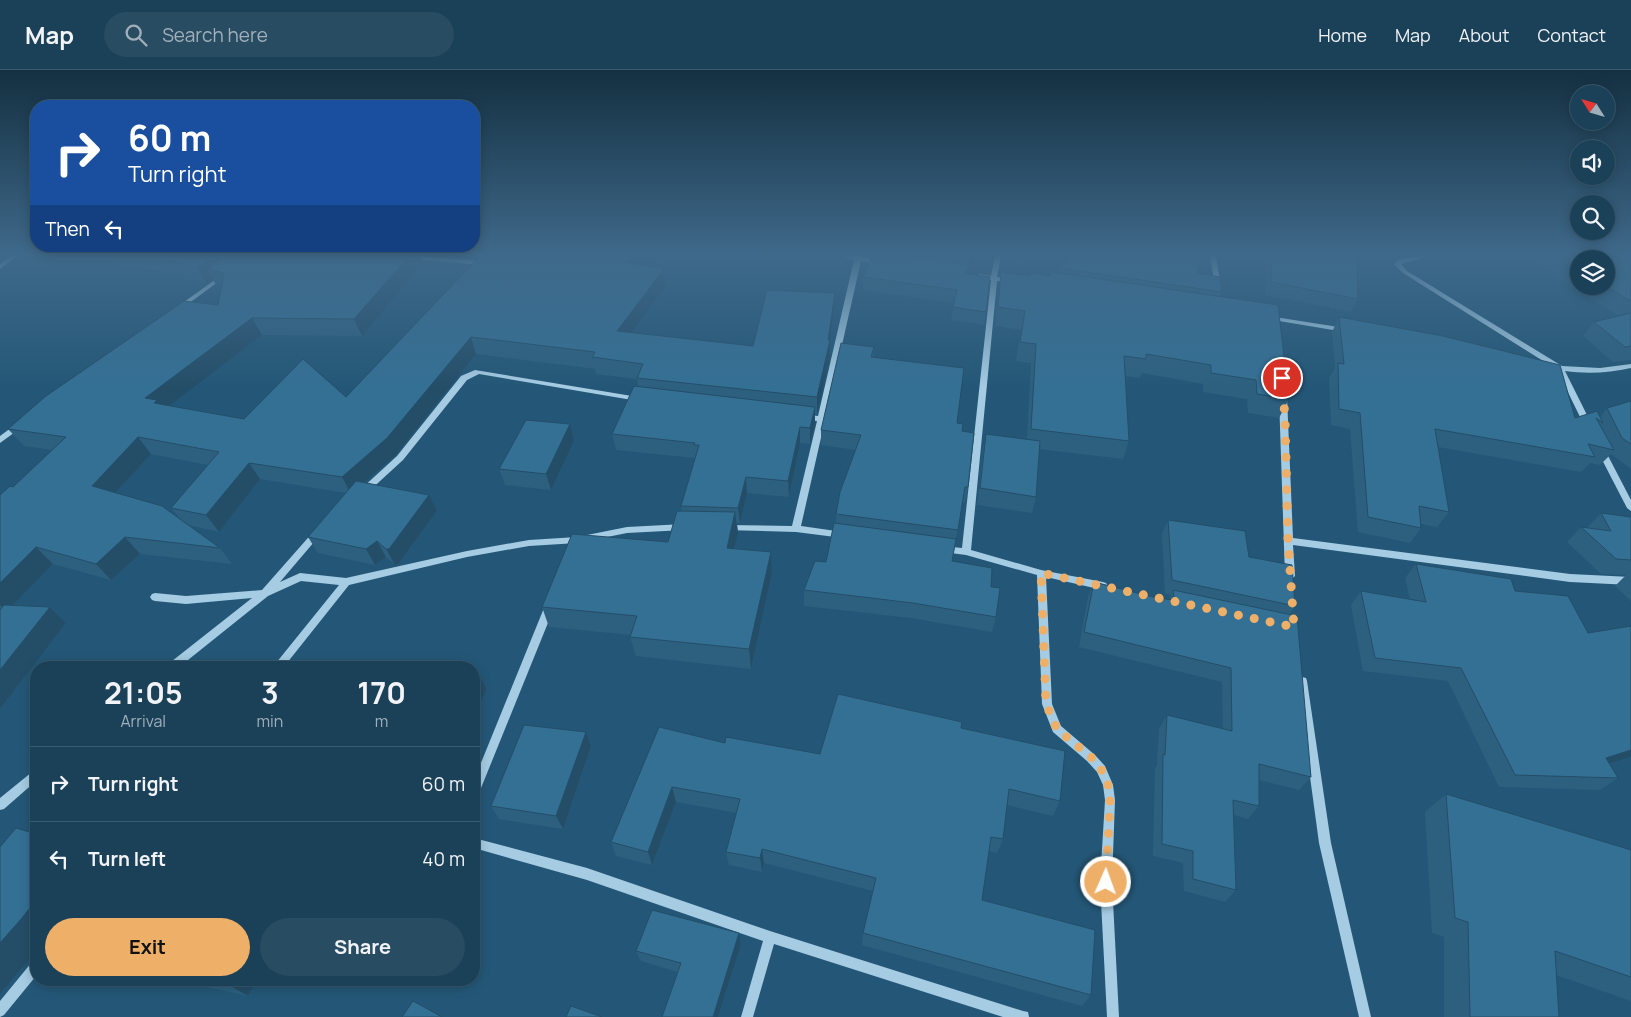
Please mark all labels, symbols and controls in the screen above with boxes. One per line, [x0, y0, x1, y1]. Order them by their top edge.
search box [104, 12, 454, 57]
text: Map [25, 18, 74, 51]
icon: search [122, 21, 150, 49]
text: Search here [162, 22, 268, 48]
text: Home [1318, 23, 1367, 47]
text: Map [1395, 23, 1431, 47]
text: About [1459, 23, 1509, 47]
text: Contact [1537, 23, 1606, 47]
north arrow [1570, 85, 1615, 130]
map controls [1570, 85, 1615, 295]
text: 60 m [128, 114, 211, 162]
icon: right [45, 120, 110, 185]
button: sound [1570, 140, 1615, 185]
text: Turn right [128, 159, 226, 189]
button: search [1570, 195, 1615, 240]
icon: left [100, 215, 128, 243]
text: Then [45, 216, 90, 242]
button: layers [1570, 250, 1615, 295]
pin [1261, 357, 1303, 399]
icon: arrive [1268, 364, 1296, 392]
text: 21:05 [104, 672, 183, 713]
text: 3 [261, 672, 279, 713]
text: 170 [357, 672, 406, 713]
text: Arrival [120, 710, 166, 732]
text: min [256, 710, 283, 732]
text: m [375, 710, 388, 732]
icon: right [45, 770, 73, 798]
text: Turn right [88, 771, 178, 797]
text: 60 m [422, 771, 465, 797]
icon: left [45, 845, 73, 873]
text: Turn left [88, 846, 166, 872]
text: 40 m [422, 846, 465, 872]
position arrow [1079, 855, 1131, 907]
button: Exit [45, 918, 250, 976]
button: Share [260, 918, 465, 976]

